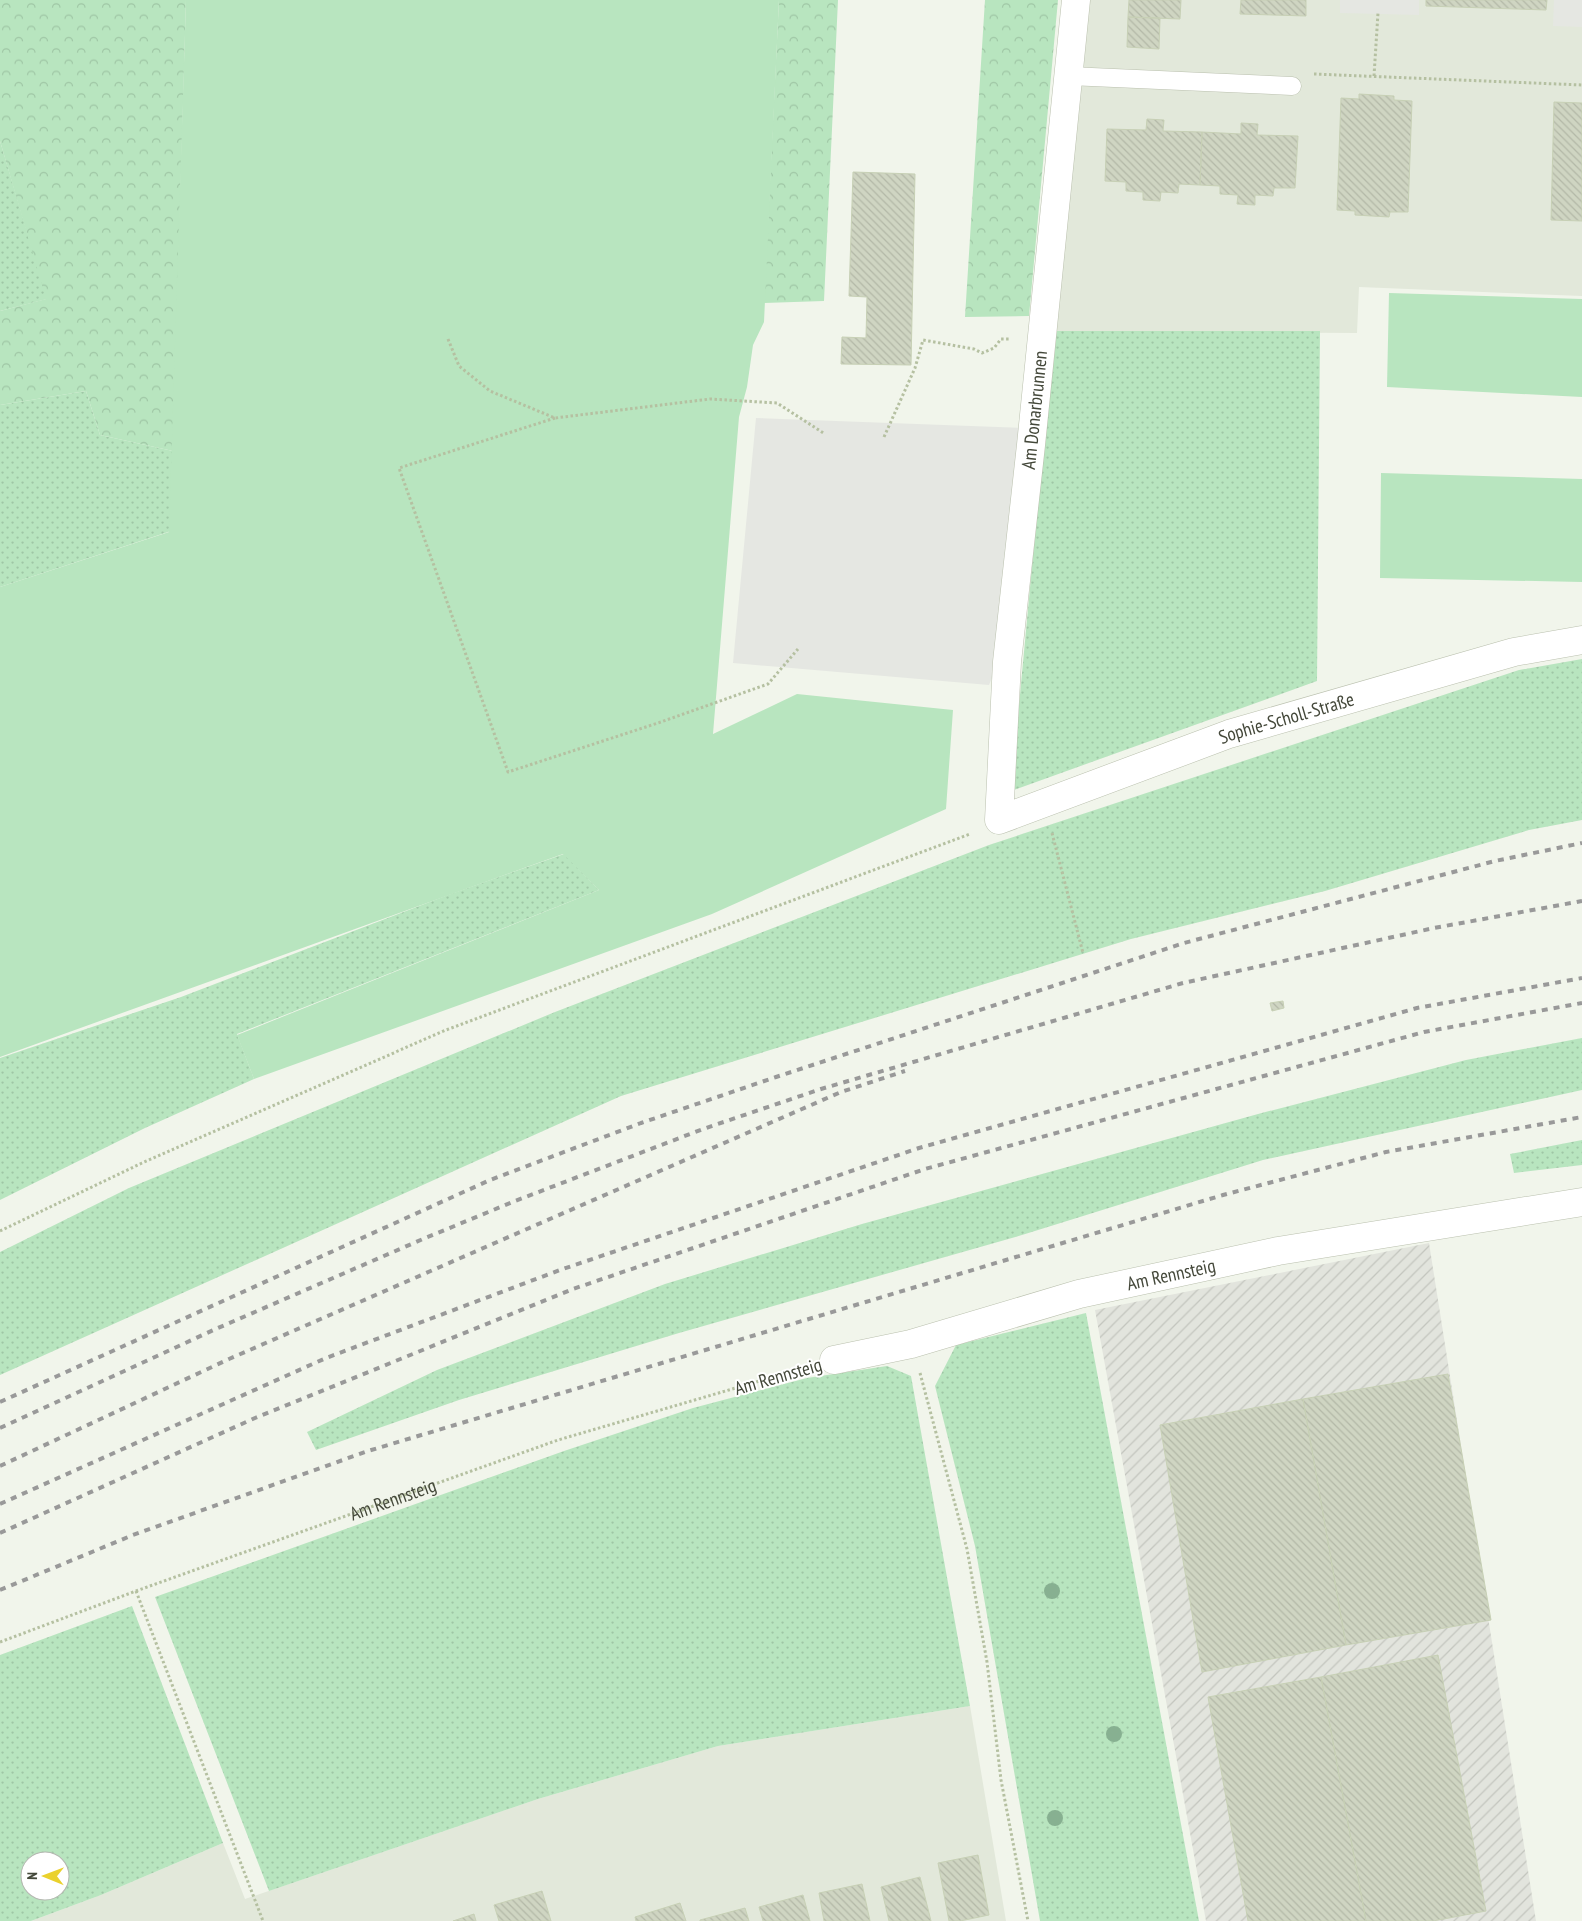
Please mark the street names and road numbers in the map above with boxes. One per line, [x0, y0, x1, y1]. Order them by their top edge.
street label: Am Donarbrunnen [1016, 349, 1052, 471]
street label: Sophie-Scholl-Straße [1215, 687, 1357, 749]
street label: Am Rennsteig [1124, 1253, 1218, 1295]
street label: Am Rennsteig [731, 1352, 825, 1400]
street label: Am Rennsteig [346, 1473, 439, 1526]

